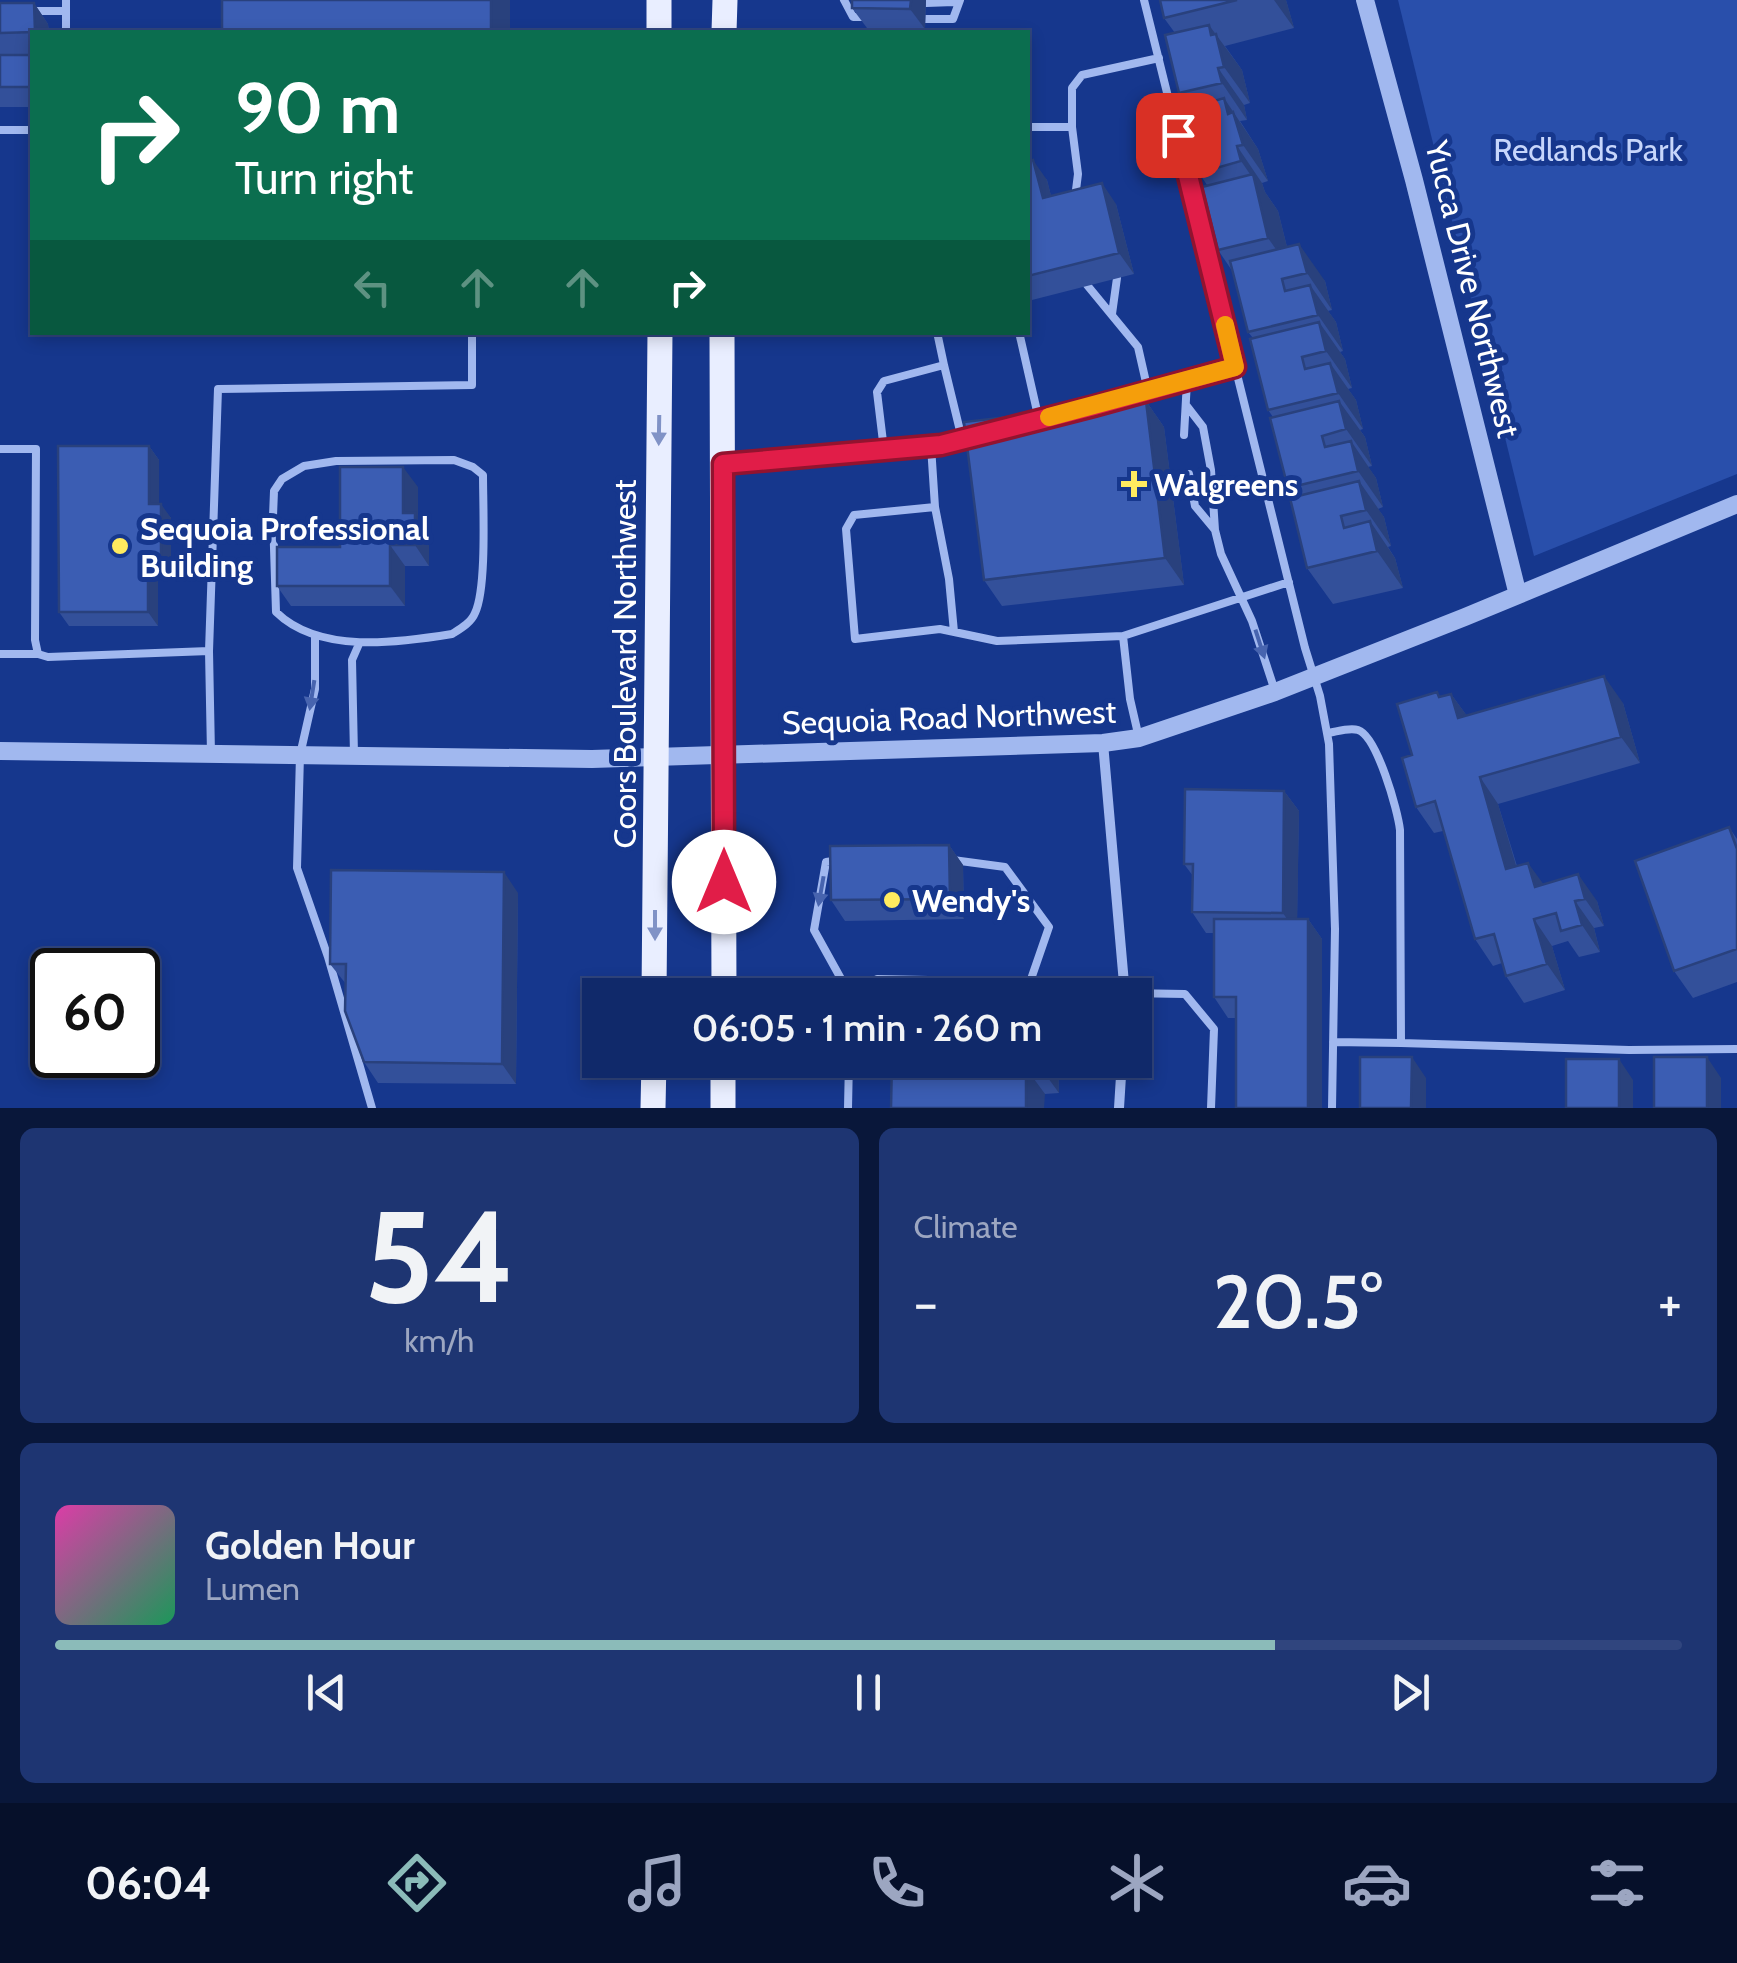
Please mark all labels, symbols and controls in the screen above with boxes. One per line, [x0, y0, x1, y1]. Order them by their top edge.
text: 90 m [235, 65, 400, 151]
icon: right [70, 70, 200, 200]
pin [1136, 93, 1221, 178]
icon: arrive [1151, 108, 1206, 163]
park label: Redlands Park [1493, 130, 1683, 169]
street label: Yucca Drive Northwest [1417, 136, 1529, 442]
text: Turn right [235, 151, 414, 205]
icon: left [345, 260, 400, 315]
icon: ahead [450, 260, 505, 315]
icon: ahead [555, 260, 610, 315]
icon: right [660, 260, 715, 315]
one-way arrow [650, 414, 666, 446]
place label: Walgreens [1154, 465, 1298, 504]
marker: Walgreens [1123, 473, 1145, 495]
street label: Coors Boulevard Northwest [605, 479, 644, 848]
place label: Sequoia Professional Building [140, 509, 429, 585]
marker: Sequoia Professional Building [109, 535, 131, 557]
one-way arrow [1253, 630, 1268, 660]
one-way arrow [304, 680, 320, 711]
street label: Sequoia Road Northwest [781, 692, 1117, 742]
position arrow [672, 830, 776, 934]
one-way arrow [813, 876, 828, 908]
place label: Wendy's [912, 881, 1030, 920]
marker: Wendy's [881, 889, 903, 911]
one-way arrow [647, 909, 663, 941]
speed limit sign: 60 [30, 948, 160, 1078]
text: 06:05 · 1 min · 260 m [692, 1004, 1042, 1051]
text: 54 [364, 1177, 515, 1335]
text: Climate [914, 1207, 1018, 1246]
text: 20.5° [1213, 1256, 1383, 1347]
text: − [914, 1269, 938, 1336]
text: + [1658, 1269, 1682, 1336]
text: km/h [404, 1321, 474, 1360]
text: Golden Hour [205, 1522, 415, 1569]
text: Lumen [205, 1569, 300, 1608]
icon: previous [299, 1665, 354, 1720]
icon: pause [841, 1665, 896, 1720]
icon: next [1383, 1665, 1438, 1720]
icon: directions [382, 1848, 452, 1918]
icon: music [622, 1848, 692, 1918]
icon: phone [862, 1848, 932, 1918]
icon: climate [1102, 1848, 1172, 1918]
icon: car [1342, 1848, 1412, 1918]
icon: filters [1582, 1848, 1652, 1918]
text: 06:04 [85, 1856, 212, 1910]

